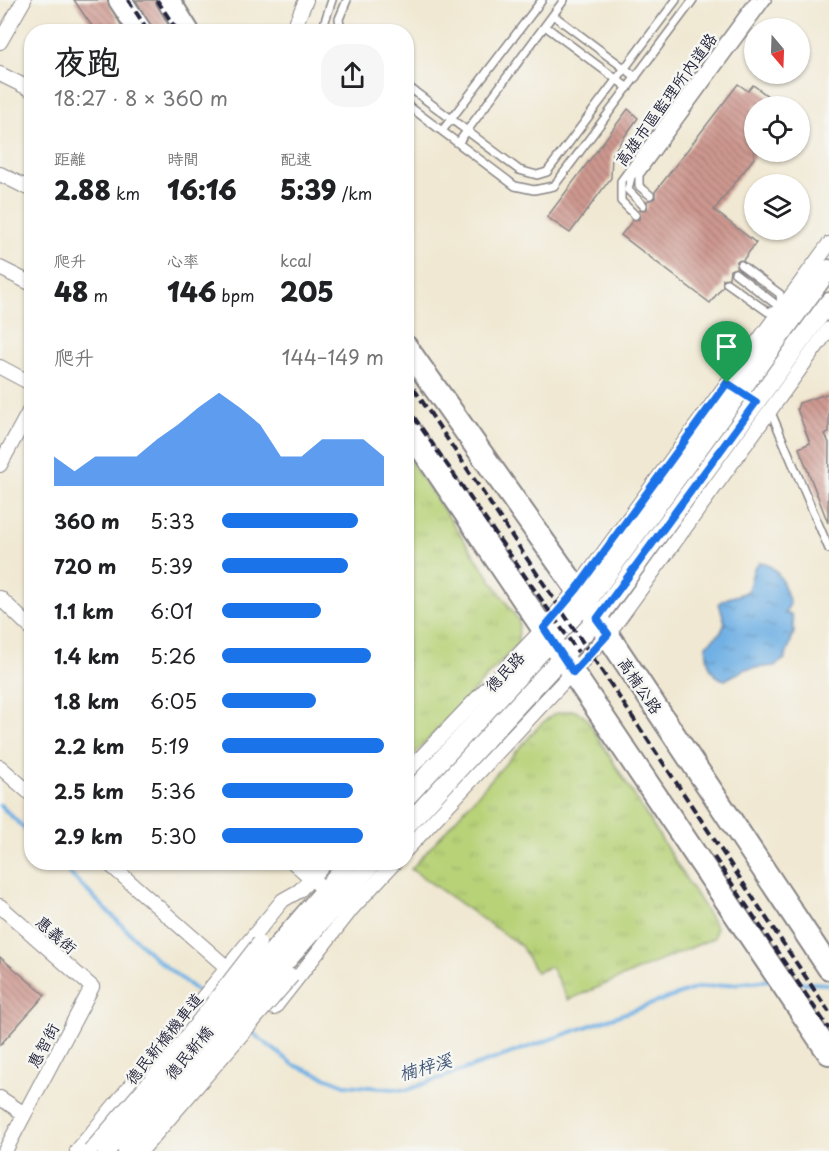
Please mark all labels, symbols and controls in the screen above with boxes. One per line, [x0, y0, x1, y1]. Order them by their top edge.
north arrow [744, 18, 810, 84]
map controls [744, 18, 810, 240]
street label: 高雄市區監理所內道路 [608, 27, 722, 171]
text: 夜跑 [54, 35, 120, 85]
button: share [321, 44, 384, 107]
text: 18:27 · 8 × 360 m [54, 83, 228, 113]
button: locate [744, 96, 810, 162]
text: 距離 [54, 146, 86, 170]
text: 時間 [167, 146, 199, 170]
text: 配速 [280, 146, 312, 170]
text: 2.88 [54, 170, 111, 209]
text: 16:16 [167, 170, 237, 209]
text: 5:39 [280, 170, 336, 209]
button: layers [744, 174, 810, 240]
text: km [111, 181, 140, 205]
text: /km [336, 181, 372, 205]
text: 爬升 [54, 248, 86, 272]
text: 心率 [167, 248, 199, 272]
text: kcal [280, 248, 312, 272]
text: 48 [54, 272, 88, 311]
text: 146 [167, 272, 216, 311]
text: 205 [280, 272, 334, 311]
text: m [88, 283, 108, 307]
text: bpm [216, 283, 255, 307]
pin [701, 321, 752, 383]
icon: arrive [710, 330, 743, 363]
text: 爬升 [54, 342, 94, 372]
text: 144–149 m [281, 342, 384, 372]
text: 360 m [54, 506, 120, 536]
text: 5:33 [150, 506, 195, 536]
text: 720 m [54, 551, 116, 581]
text: 5:39 [150, 551, 193, 581]
text: 1.1 km [54, 596, 114, 626]
text: 6:01 [150, 596, 193, 626]
text: 1.4 km [54, 641, 120, 671]
text: 5:26 [150, 641, 196, 671]
street label: 德民路 [479, 645, 529, 697]
street label: 高楠公路 [613, 652, 669, 718]
text: 1.8 km [54, 686, 119, 716]
text: 6:05 [150, 686, 197, 716]
text: 2.2 km [54, 731, 124, 761]
text: 5:19 [150, 731, 189, 761]
text: 2.5 km [54, 776, 124, 806]
text: 5:36 [150, 776, 196, 806]
text: 2.9 km [54, 821, 123, 851]
text: 5:30 [150, 821, 196, 851]
street label: 惠義街 [31, 909, 83, 959]
street label: 德民新橋機車道 [120, 988, 206, 1088]
street label: 惠智街 [20, 1018, 64, 1072]
street label: 德民新橋 [160, 1021, 216, 1083]
water label: 楠梓溪 [395, 1045, 456, 1086]

